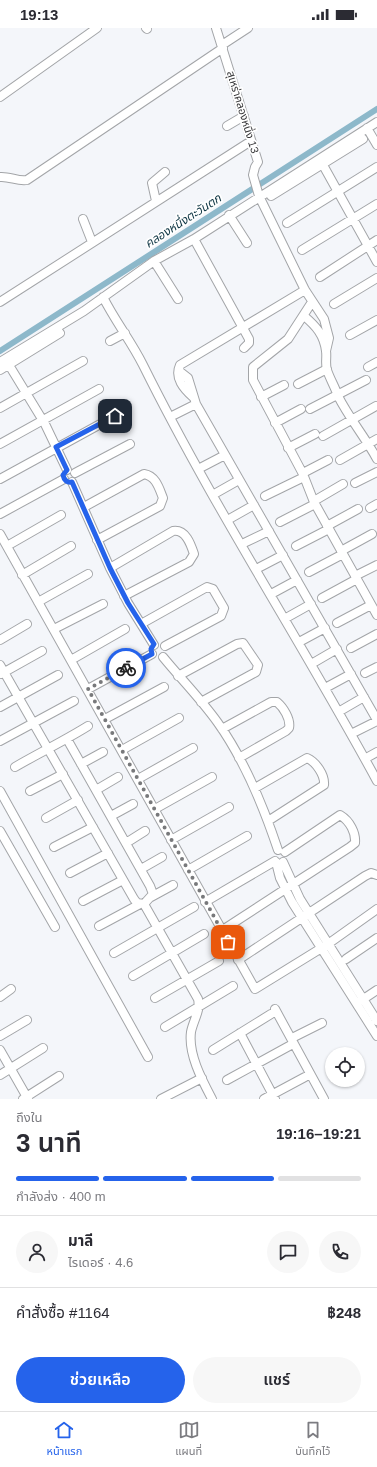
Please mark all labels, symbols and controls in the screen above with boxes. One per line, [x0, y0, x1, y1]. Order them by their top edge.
text: 19:13 [20, 6, 58, 23]
street label: สุเหร่าคลองหนึ่ง 13 [224, 69, 263, 155]
water label: คลองหนึ่งตะวันตก [141, 189, 224, 251]
pin [98, 399, 132, 433]
icon: home [104, 405, 126, 427]
courier [106, 648, 146, 688]
icon: bike [115, 657, 137, 679]
pin [211, 925, 245, 959]
icon: bag [217, 931, 239, 953]
map controls [325, 1047, 365, 1087]
button: locate [325, 1047, 365, 1087]
text: ถึงใน [16, 1110, 42, 1125]
text: 19:16–19:21 [276, 1125, 361, 1142]
text: 3 นาที [16, 1128, 82, 1158]
text: กำลังส่ง · 400 m [16, 1189, 106, 1204]
button: person [16, 1231, 58, 1273]
button: chat [267, 1231, 309, 1273]
button: phone [319, 1231, 361, 1273]
text: มาลี [68, 1232, 93, 1249]
text: ไรเดอร์ · 4.6 [68, 1255, 133, 1270]
text: คำสั่งซื้อ #1164 [16, 1304, 110, 1321]
text: ฿248 [327, 1304, 361, 1321]
button: ช่วยเหลือ [16, 1357, 185, 1403]
button: แชร์ [193, 1357, 361, 1403]
tab: หน้าแรก [47, 1419, 82, 1460]
tab: แผนที่ [175, 1419, 202, 1460]
tab: บันทึกไว้ [295, 1419, 330, 1460]

